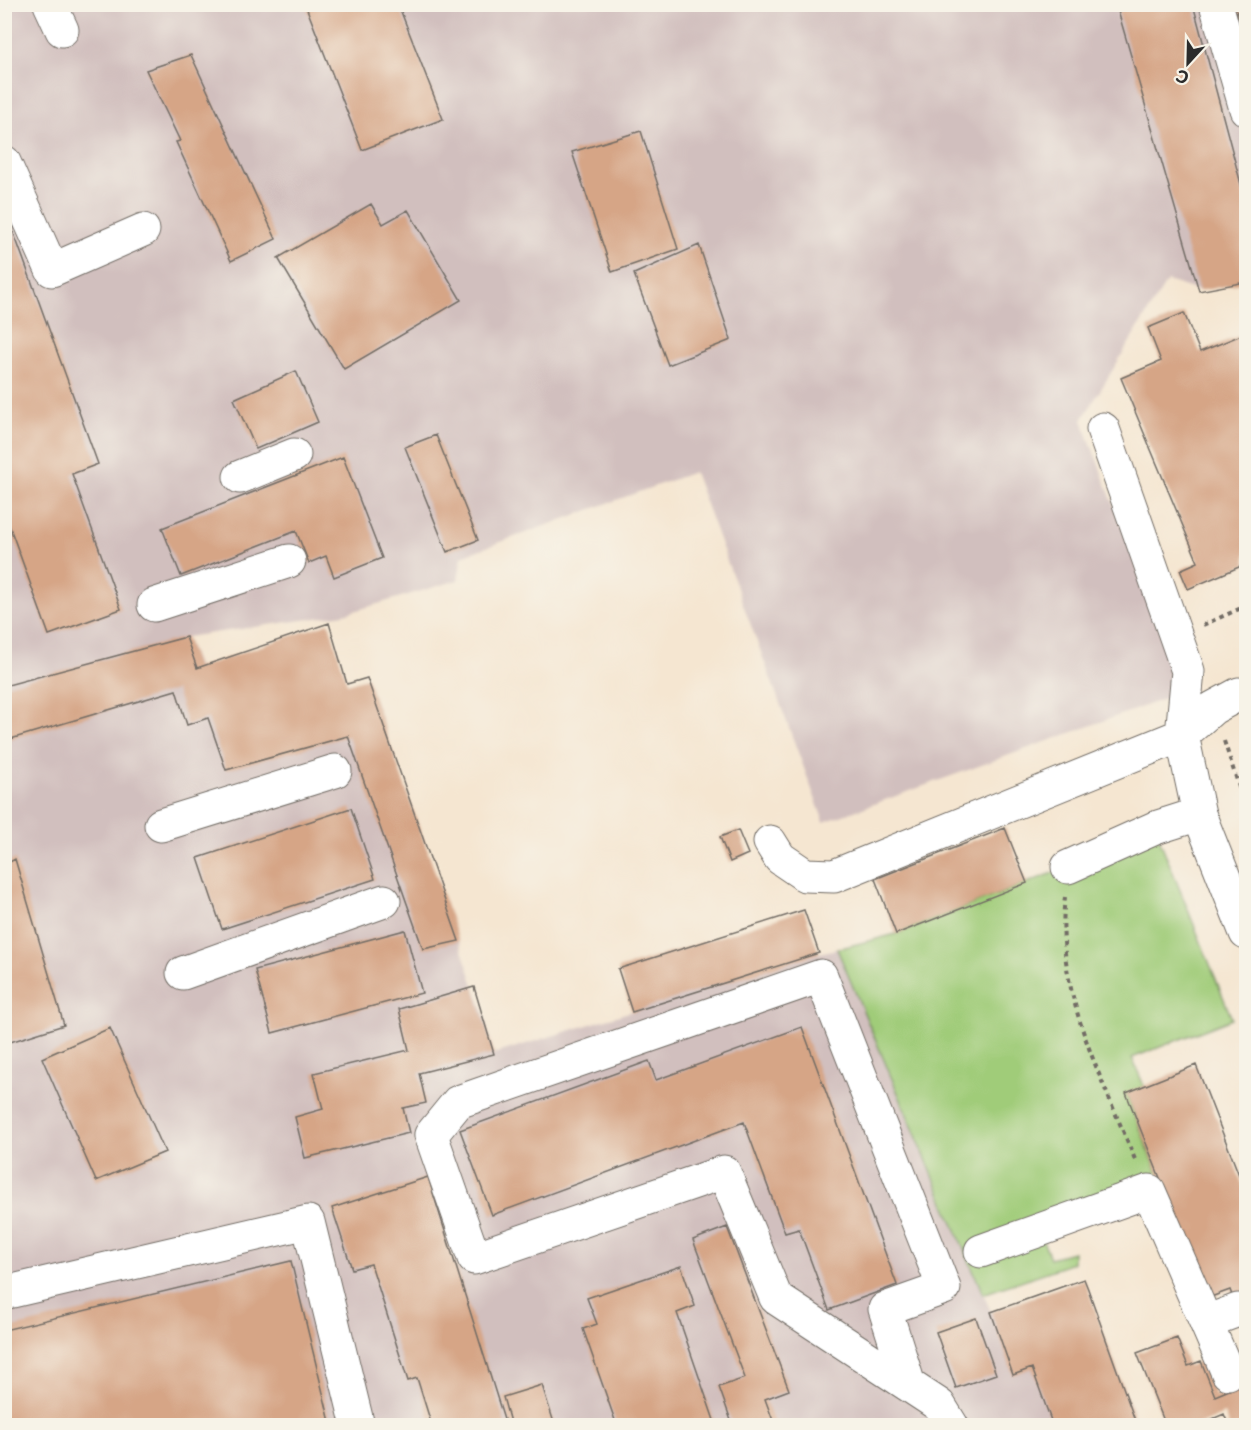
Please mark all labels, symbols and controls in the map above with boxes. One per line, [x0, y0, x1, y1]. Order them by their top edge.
north arrow [1158, 33, 1218, 93]
text: С [1172, 64, 1192, 91]

